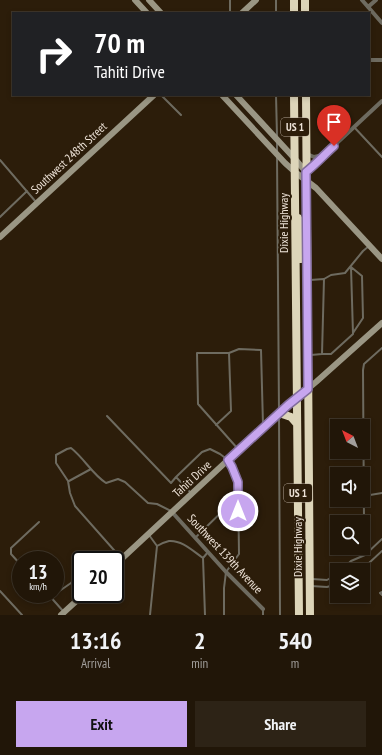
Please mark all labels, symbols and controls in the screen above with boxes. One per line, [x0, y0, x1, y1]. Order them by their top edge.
text: 70 m [94, 24, 145, 61]
icon: right [28, 28, 80, 80]
text: Tahiti Drive [94, 60, 165, 83]
pin [317, 105, 351, 146]
icon: arrive [323, 111, 345, 133]
street label: Southwest 248th Street [28, 118, 110, 197]
road number: US 1 [281, 118, 309, 136]
street label: Dixie Highway [276, 193, 291, 253]
north arrow [330, 419, 370, 459]
map controls [330, 419, 370, 603]
street label: Tahiti Drive [169, 457, 214, 500]
button: sound [330, 467, 370, 507]
road number: US 1 [284, 484, 312, 502]
position arrow [217, 490, 259, 532]
street label: Southwest 139th Avenue [185, 511, 266, 597]
button: search [330, 515, 370, 555]
street label: Dixie Highway [290, 517, 305, 577]
speed limit sign: 20 [72, 551, 124, 603]
text: 13 [28, 559, 48, 585]
button: layers [330, 563, 370, 603]
text: km/h [29, 580, 47, 593]
text: 13:16 [70, 625, 122, 656]
text: 2 [194, 625, 205, 656]
text: 540 [278, 625, 312, 656]
text: Arrival [81, 655, 110, 672]
text: min [191, 655, 208, 672]
text: m [291, 655, 299, 672]
button: Exit [16, 701, 187, 747]
button: Share [195, 701, 366, 747]

